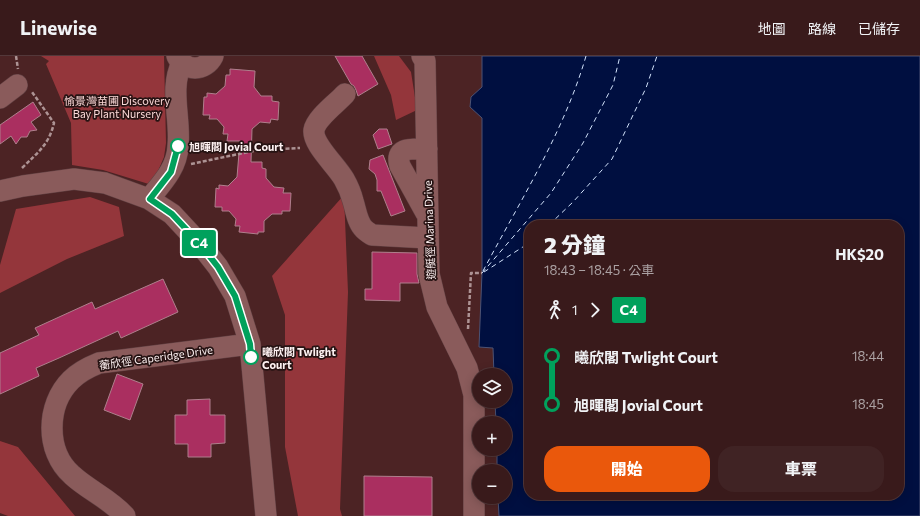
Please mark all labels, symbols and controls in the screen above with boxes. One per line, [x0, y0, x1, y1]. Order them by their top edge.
text: Linewise [20, 16, 97, 39]
text: 地圖 [758, 20, 786, 37]
text: 路線 [808, 20, 836, 37]
text: 已儲存 [858, 20, 900, 37]
park label: 愉景灣苗圃 Discovery Bay Plant Nursery [64, 94, 170, 120]
marker: 旭暉閣 Jovial Court [170, 138, 186, 154]
place label: 旭暉閣 Jovial Court [189, 140, 284, 154]
street label: 遊艇徑 Marina Drive [421, 180, 437, 280]
line badge: C4 [181, 230, 217, 256]
text: 2 分鐘 [544, 231, 605, 258]
text: C4 [190, 234, 208, 251]
text: HK$20 [835, 245, 884, 263]
text: 18:43 – 18:45 · 公車 [544, 262, 654, 278]
icon: walk [544, 299, 566, 321]
icon: forward [584, 299, 606, 321]
text: C4 [620, 301, 638, 318]
text: 1 [572, 302, 578, 318]
street label: 蘅欣徑 Caperidge Drive [98, 343, 214, 371]
place label: 曦欣閣 Twlight Court [262, 345, 336, 371]
text: 曦欣閣 Twlight Court [574, 348, 718, 366]
text: 18:44 [852, 348, 884, 364]
marker: 曦欣閣 Twlight Court [243, 349, 259, 365]
map controls [472, 368, 512, 504]
button: layers [472, 368, 512, 408]
text: 旭暉閣 Jovial Court [574, 396, 703, 414]
text: 18:45 [852, 396, 884, 412]
button: + [472, 416, 512, 456]
button: 開始 [544, 446, 710, 492]
button: 車票 [718, 446, 884, 492]
button: − [472, 464, 512, 504]

